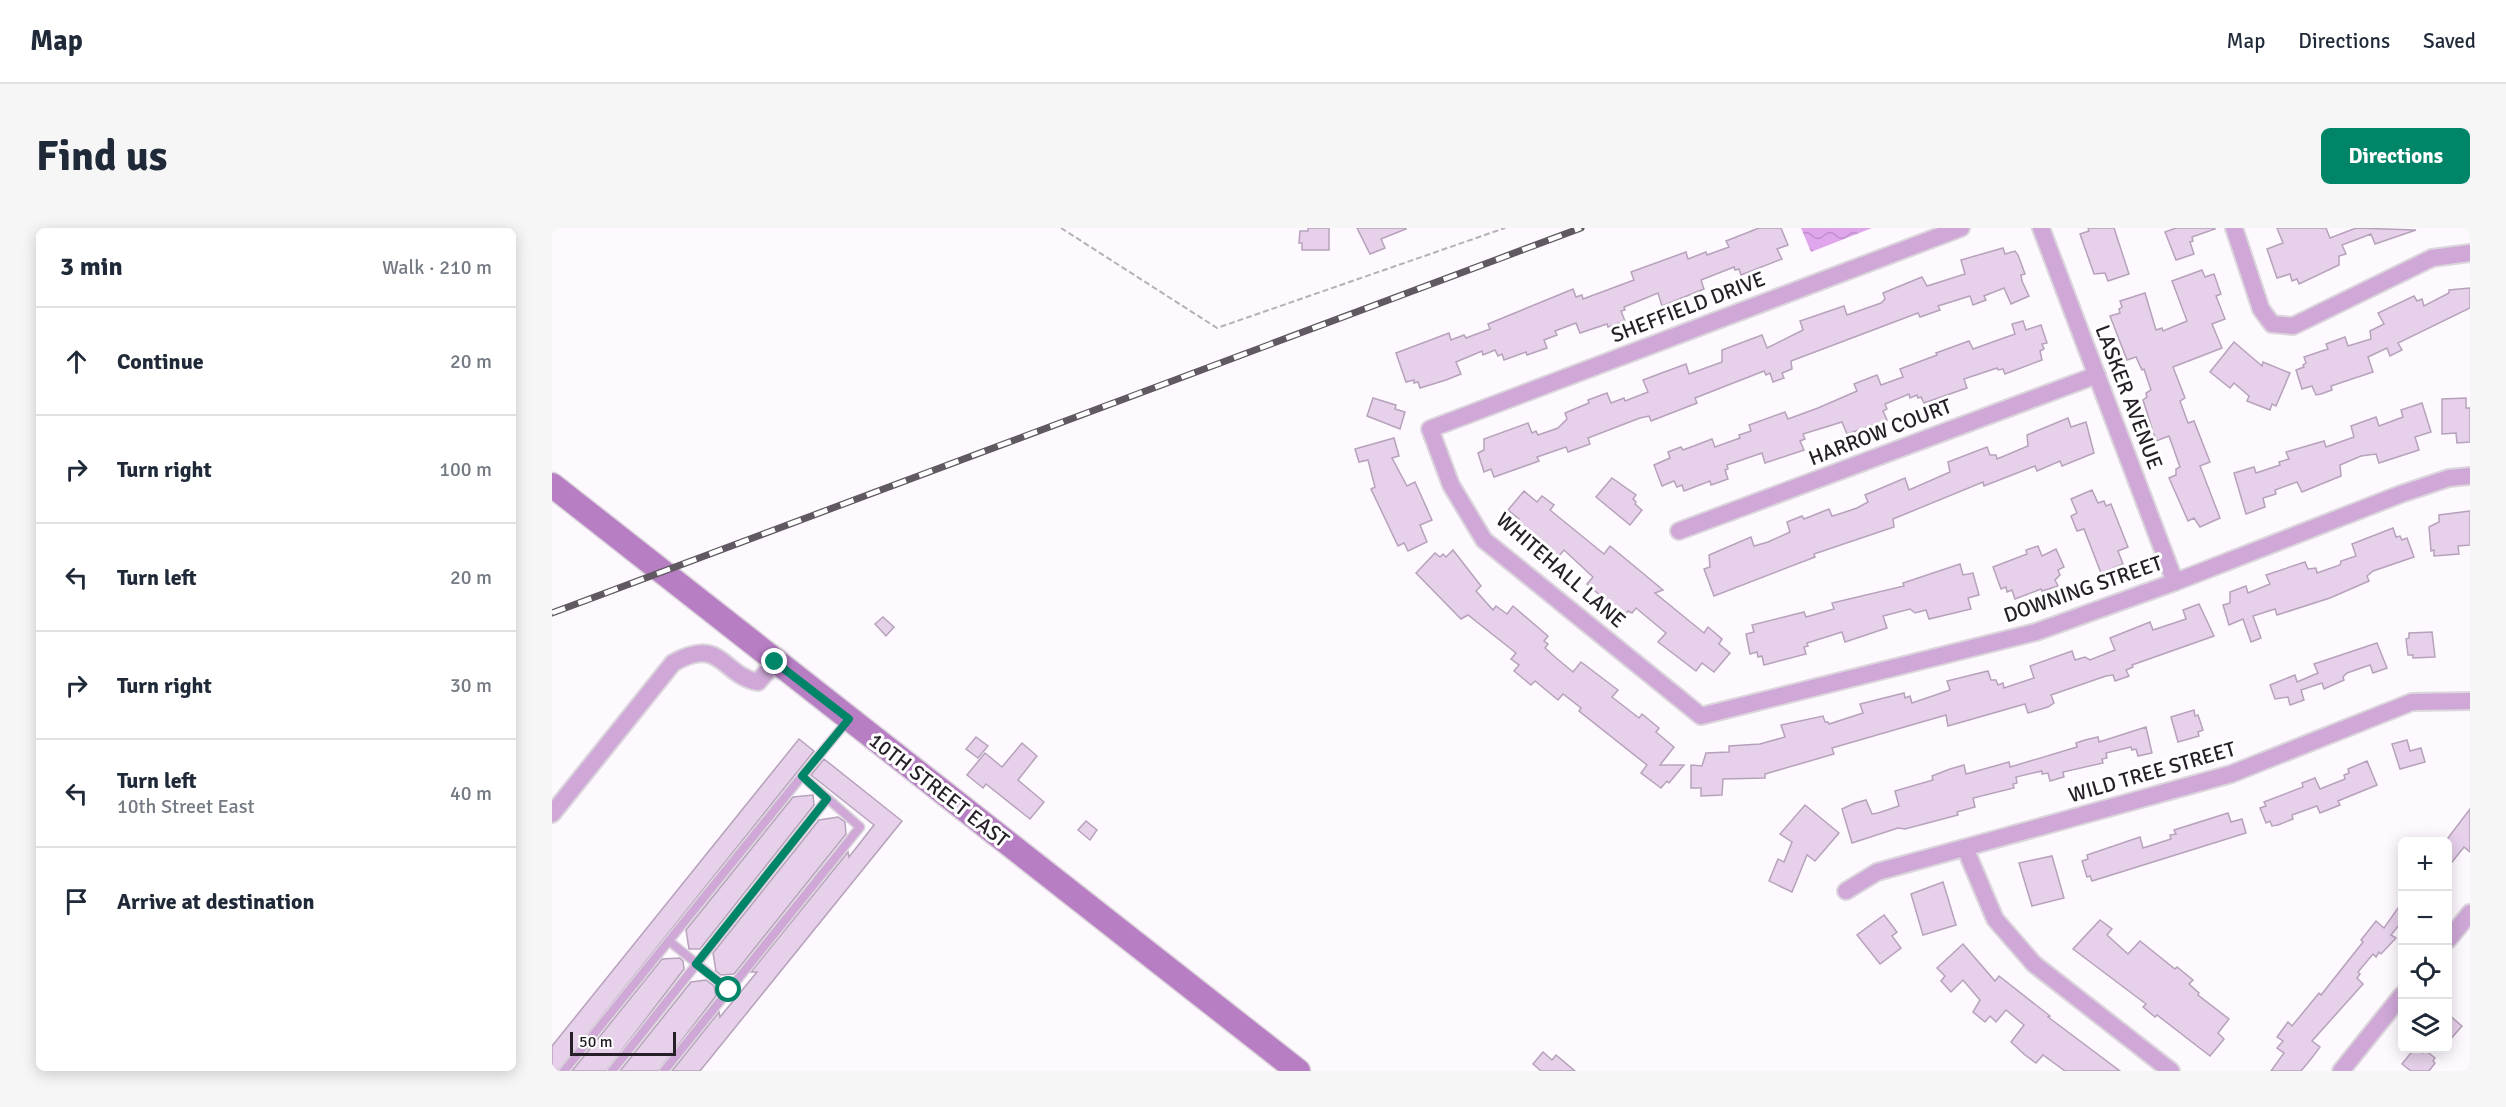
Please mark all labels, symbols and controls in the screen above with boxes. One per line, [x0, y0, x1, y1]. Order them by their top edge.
text: Map [30, 24, 83, 58]
text: Map [2227, 28, 2265, 54]
text: Directions [2298, 28, 2390, 54]
text: Saved [2423, 28, 2476, 54]
button: Directions [2321, 128, 2470, 184]
text: Find us [36, 131, 167, 182]
text: 3 min [60, 251, 123, 283]
text: Walk · 210 m [382, 255, 492, 280]
street label: SHEFFIELD DRIVE [1607, 266, 1769, 348]
street label: LASKER AVENUE [2089, 321, 2169, 473]
icon: ahead [60, 345, 93, 378]
text: Continue [117, 348, 204, 375]
text: 20 m [450, 349, 492, 374]
street label: HARROW COURT [1805, 393, 1956, 471]
icon: right [60, 453, 93, 486]
text: Turn right [117, 456, 212, 483]
text: 100 m [439, 457, 492, 482]
street label: WHITEHALL LANE [1491, 507, 1631, 633]
street label: DOWNING STREET [2000, 549, 2166, 628]
icon: left [60, 561, 93, 594]
text: Turn left [117, 564, 197, 591]
text: 20 m [450, 565, 492, 590]
route end [761, 648, 787, 674]
icon: right [60, 669, 93, 702]
text: Turn right [117, 672, 212, 699]
text: 30 m [450, 673, 492, 698]
street label: 10TH STREET EAST [864, 727, 1015, 853]
street label: WILD TREE STREET [2066, 736, 2239, 808]
text: Turn left [117, 767, 197, 794]
icon: left [60, 777, 93, 810]
text: 40 m [450, 781, 492, 806]
text: 10th Street East [117, 794, 254, 819]
map controls [2398, 837, 2452, 1053]
button: + [2398, 837, 2452, 891]
icon: arrive [60, 885, 93, 918]
text: Arrive at destination [117, 888, 314, 915]
button: − [2398, 891, 2452, 945]
button: locate [2398, 945, 2452, 999]
route start [715, 976, 741, 1002]
button: layers [2398, 999, 2452, 1053]
scale bar [570, 1029, 676, 1056]
text: 50 m [579, 1032, 613, 1052]

